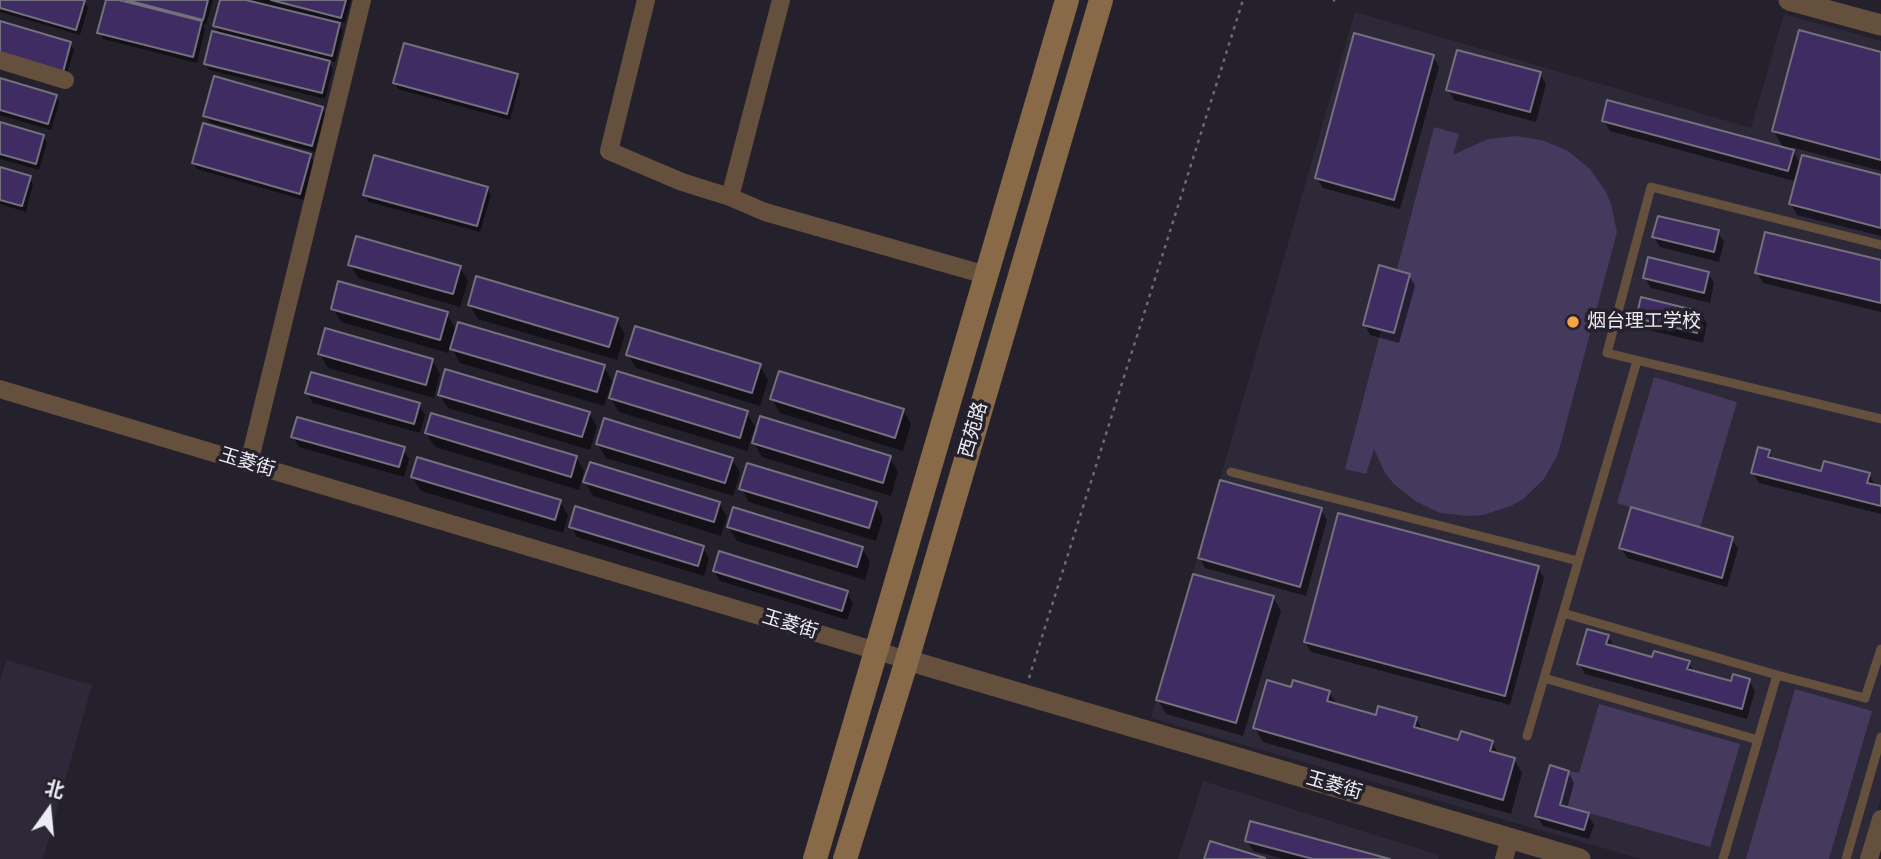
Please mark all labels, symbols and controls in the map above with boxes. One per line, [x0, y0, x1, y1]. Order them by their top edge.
place label: 烟台理工学校 [1587, 311, 1701, 333]
marker: 烟台理工学校 [1565, 314, 1581, 330]
street label: 西苑路 [955, 399, 993, 461]
street label: 玉菱街 [216, 444, 278, 482]
street label: 玉菱街 [759, 606, 821, 644]
street label: 玉菱街 [1303, 767, 1365, 805]
north arrow [14, 775, 84, 845]
text: 北 [42, 776, 67, 804]

